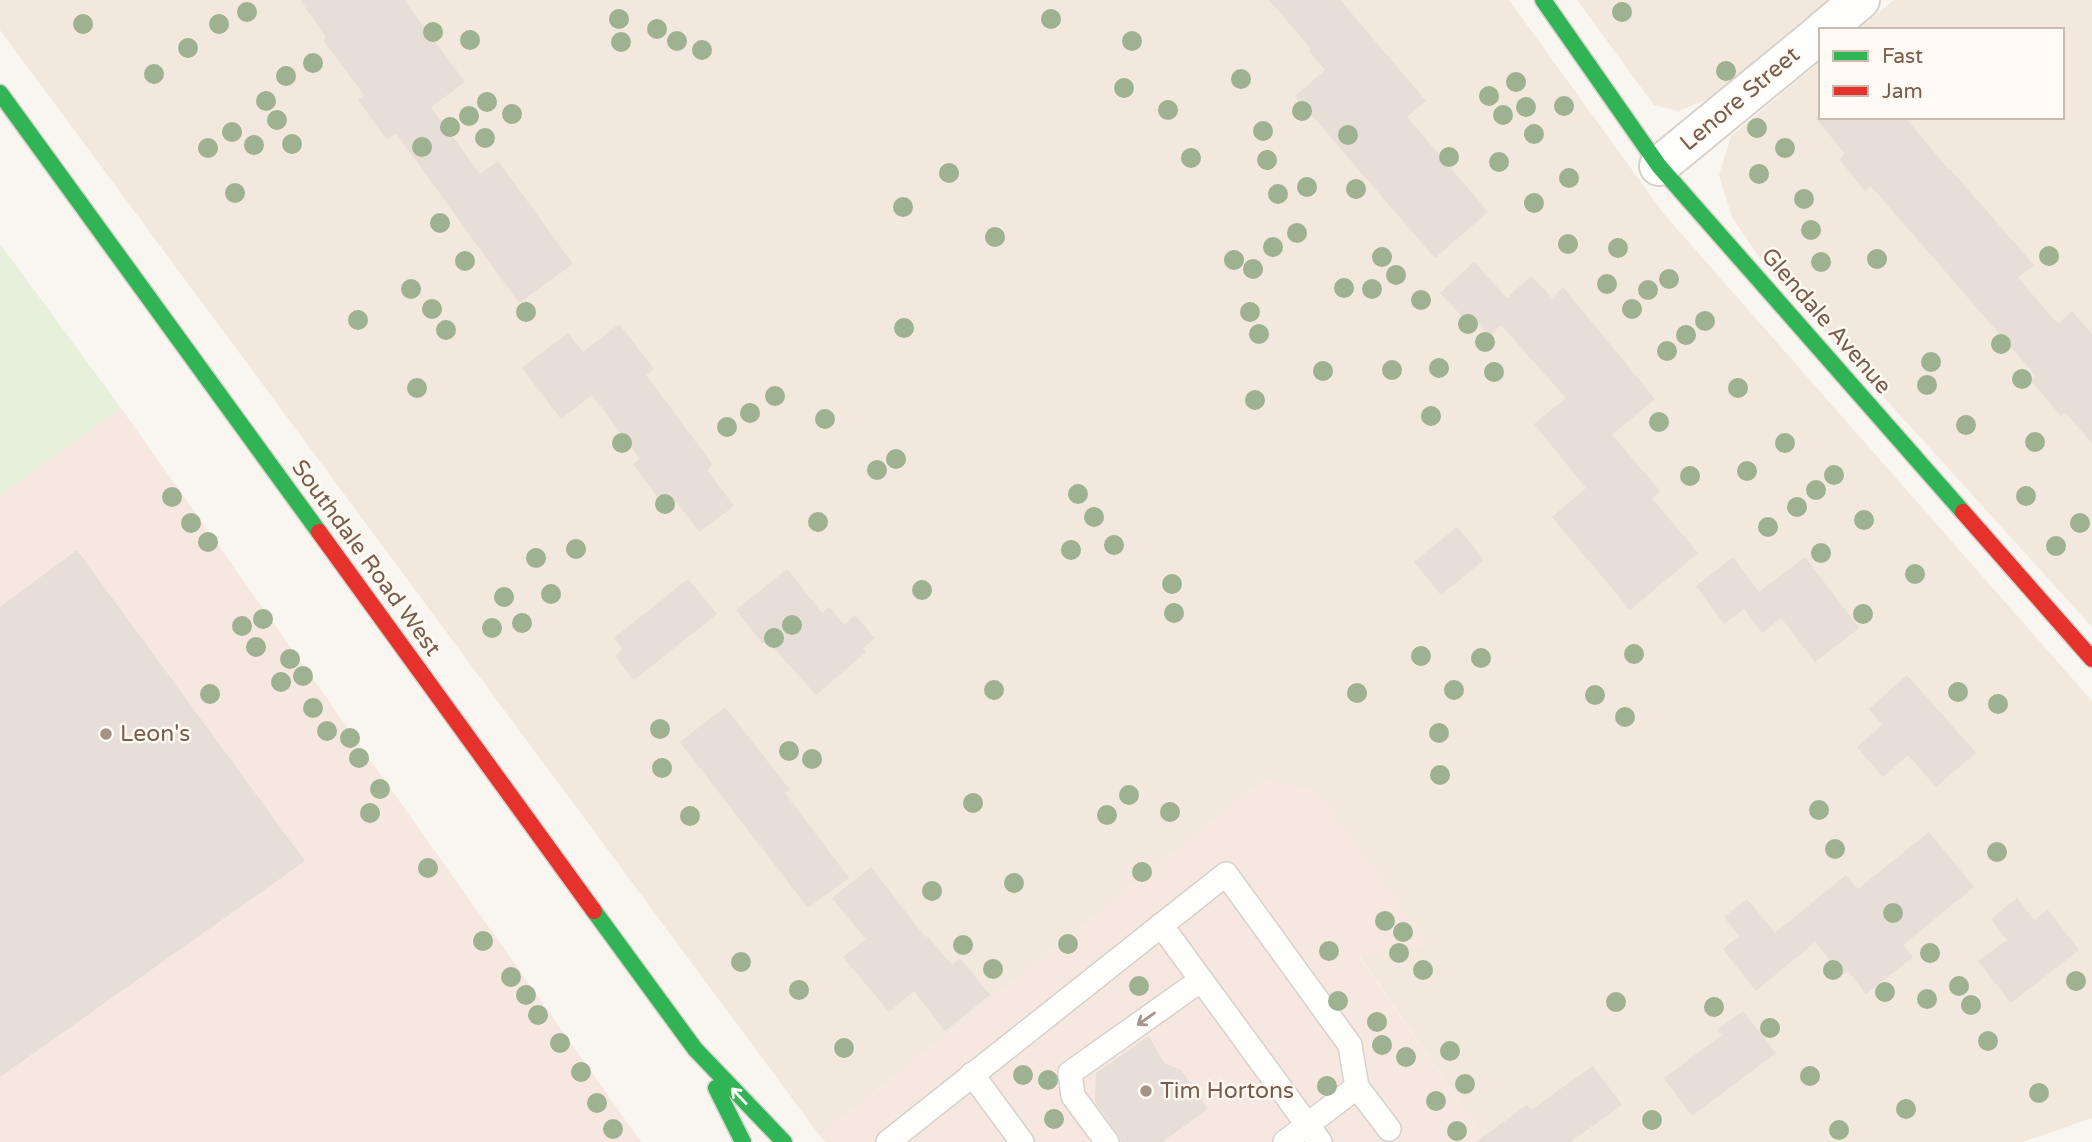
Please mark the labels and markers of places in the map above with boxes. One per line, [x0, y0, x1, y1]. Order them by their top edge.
place label: Leon's [120, 720, 190, 748]
marker: Leon's [98, 726, 114, 742]
place label: Tim Hortons [1160, 1077, 1294, 1105]
marker: Tim Hortons [1138, 1083, 1154, 1099]

